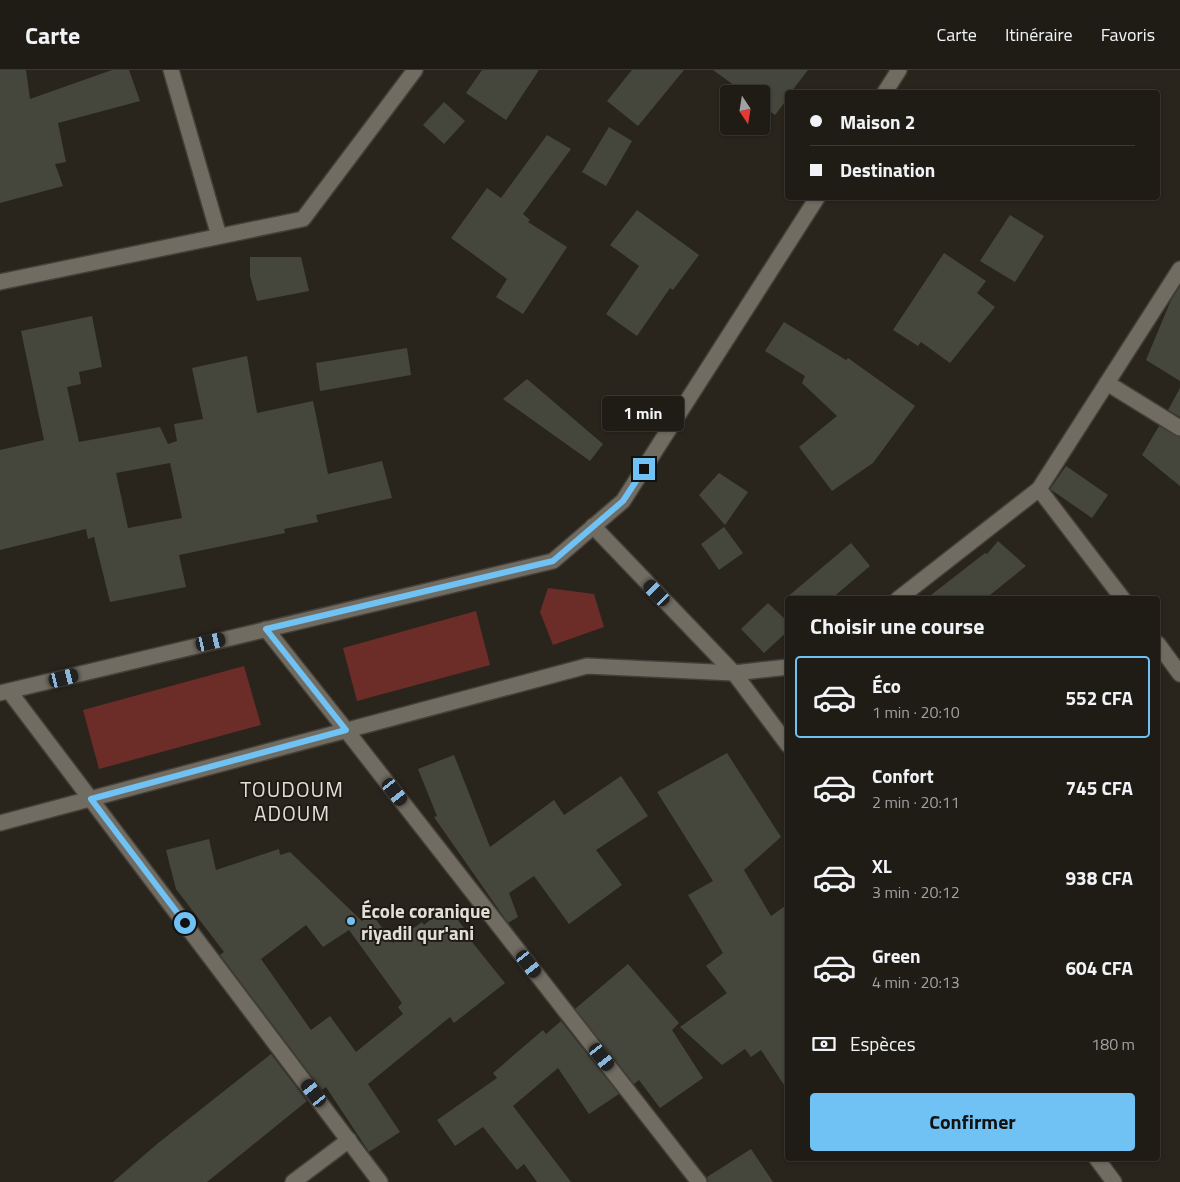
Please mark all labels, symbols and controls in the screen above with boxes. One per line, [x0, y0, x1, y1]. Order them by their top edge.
text: Carte [25, 17, 80, 53]
text: Carte [936, 21, 977, 48]
text: Itinéraire [1005, 21, 1073, 48]
text: Favoris [1101, 21, 1155, 48]
north arrow [720, 85, 770, 135]
map controls [720, 85, 770, 135]
text: Maison 2 [840, 107, 915, 136]
text: Destination [840, 155, 935, 184]
callout: 1 min [603, 396, 685, 432]
text: 1 min [624, 401, 662, 425]
route end [633, 458, 655, 480]
car [641, 577, 672, 609]
text: Choisir une course [810, 609, 984, 643]
car [194, 631, 227, 653]
car [47, 667, 80, 689]
text: Éco [872, 671, 901, 700]
icon: car [812, 675, 857, 720]
text: 552 CFA [1065, 683, 1133, 712]
text: 1 min · 20:10 [872, 700, 960, 724]
text: Confort [872, 761, 934, 790]
icon: car [812, 765, 857, 810]
district label: TOUDOUM ADOUM [240, 773, 344, 829]
text: 745 CFA [1065, 773, 1133, 802]
car [379, 776, 410, 808]
text: 2 min · 20:11 [872, 790, 960, 814]
text: XL [872, 851, 892, 880]
icon: car [812, 855, 857, 900]
text: 938 CFA [1065, 863, 1133, 892]
text: 3 min · 20:12 [872, 880, 960, 904]
place label: École coranique riyadil qur'ani [361, 896, 490, 947]
route start [174, 912, 196, 934]
marker: École coranique riyadil qur'ani [345, 915, 357, 927]
text: Green [872, 941, 921, 970]
icon: car [812, 945, 857, 990]
car [513, 948, 544, 980]
text: 604 CFA [1065, 953, 1133, 982]
text: 4 min · 20:13 [872, 970, 960, 994]
text: Espèces [850, 1029, 916, 1058]
icon: cash [810, 1030, 838, 1058]
text: 180 m [1091, 1032, 1135, 1056]
car [586, 1041, 617, 1073]
car [298, 1077, 329, 1109]
button: Confirmer [810, 1093, 1135, 1151]

